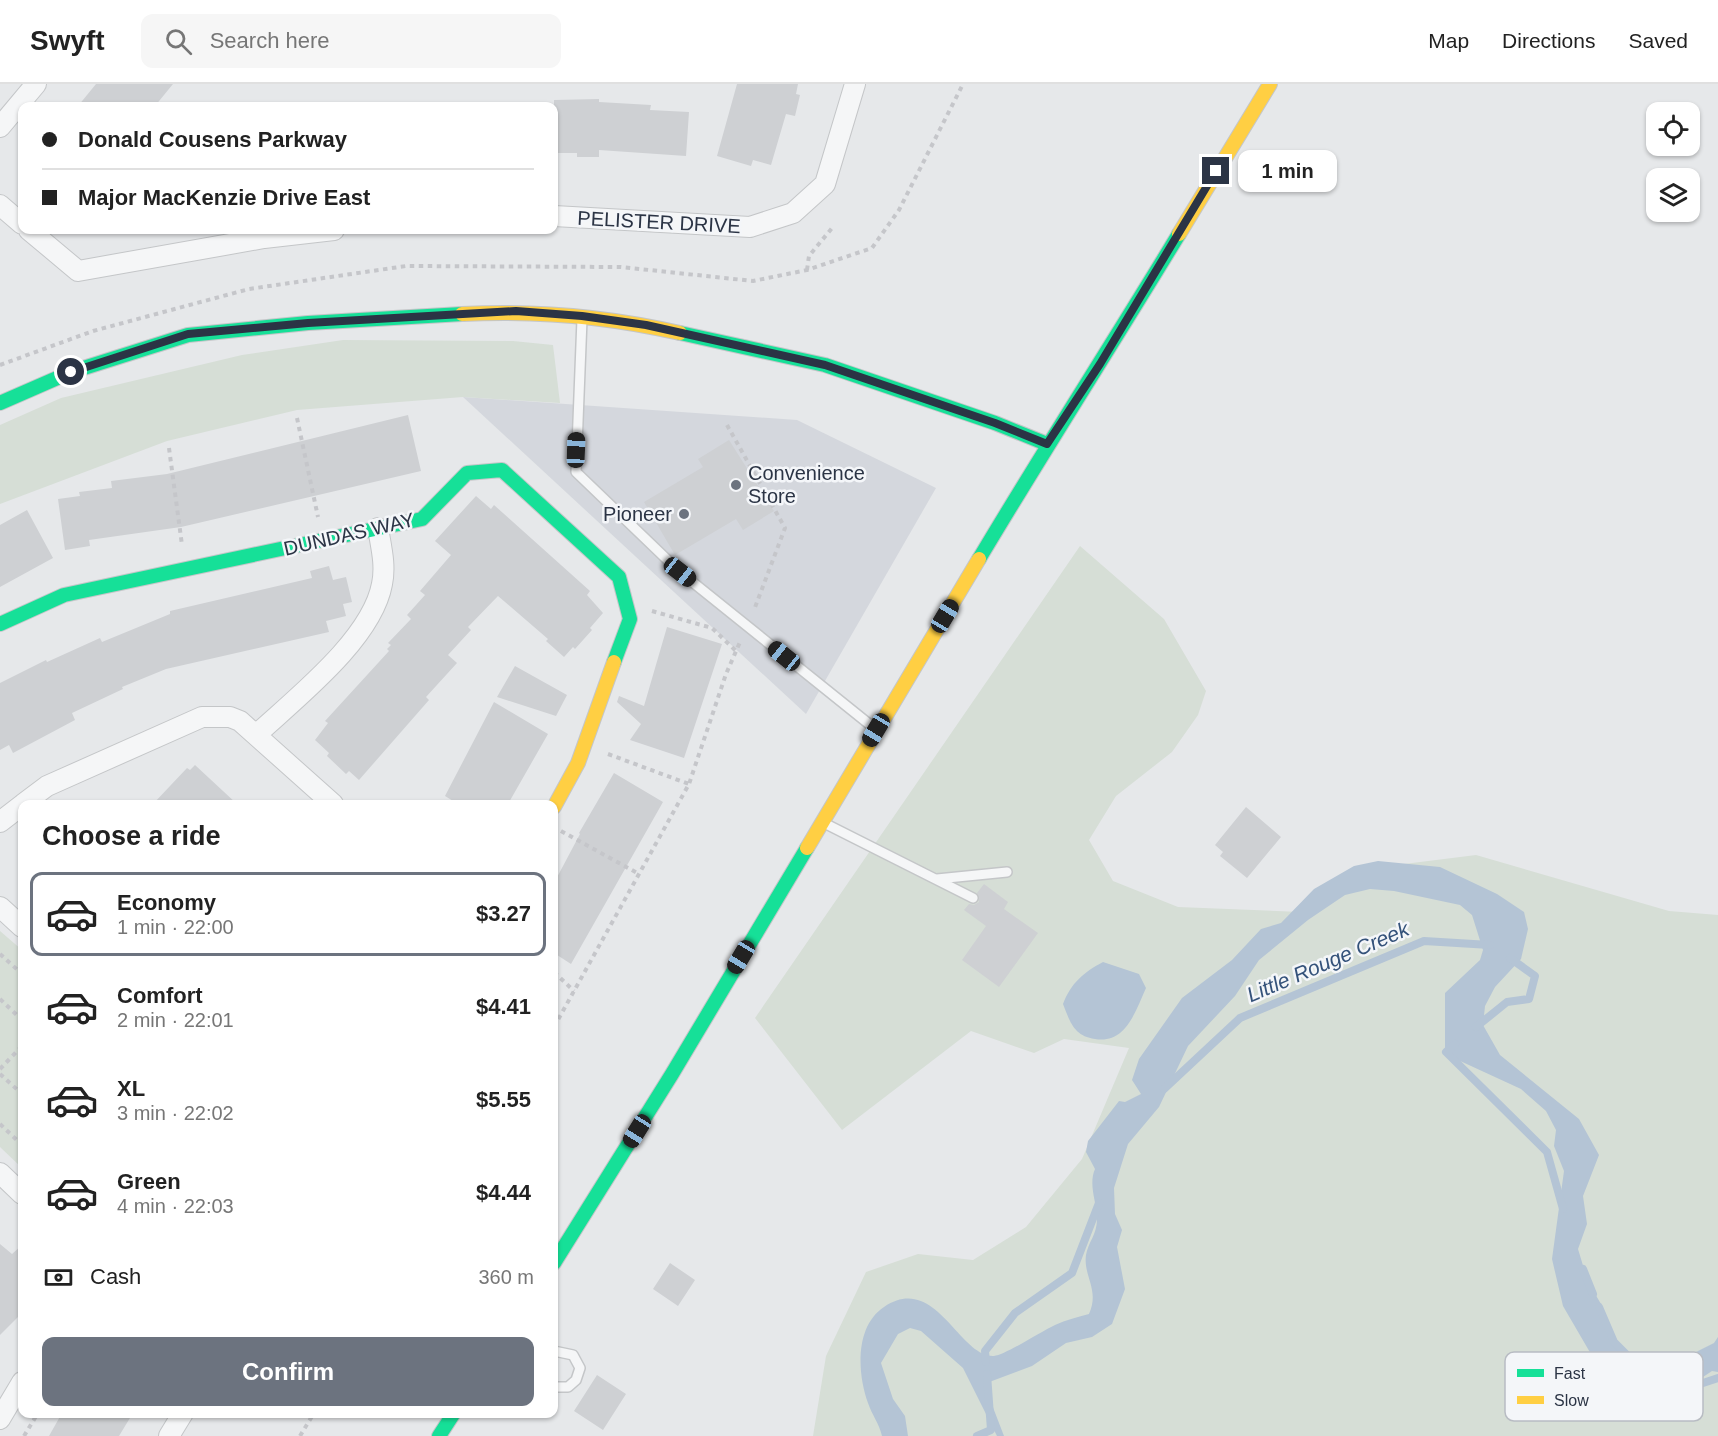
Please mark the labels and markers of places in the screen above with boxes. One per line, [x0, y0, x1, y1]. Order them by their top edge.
place label: Convenience Store [748, 462, 865, 507]
marker: Convenience Store [729, 478, 743, 492]
place label: Pioneer [603, 503, 672, 525]
marker: Pioneer [677, 507, 691, 521]

